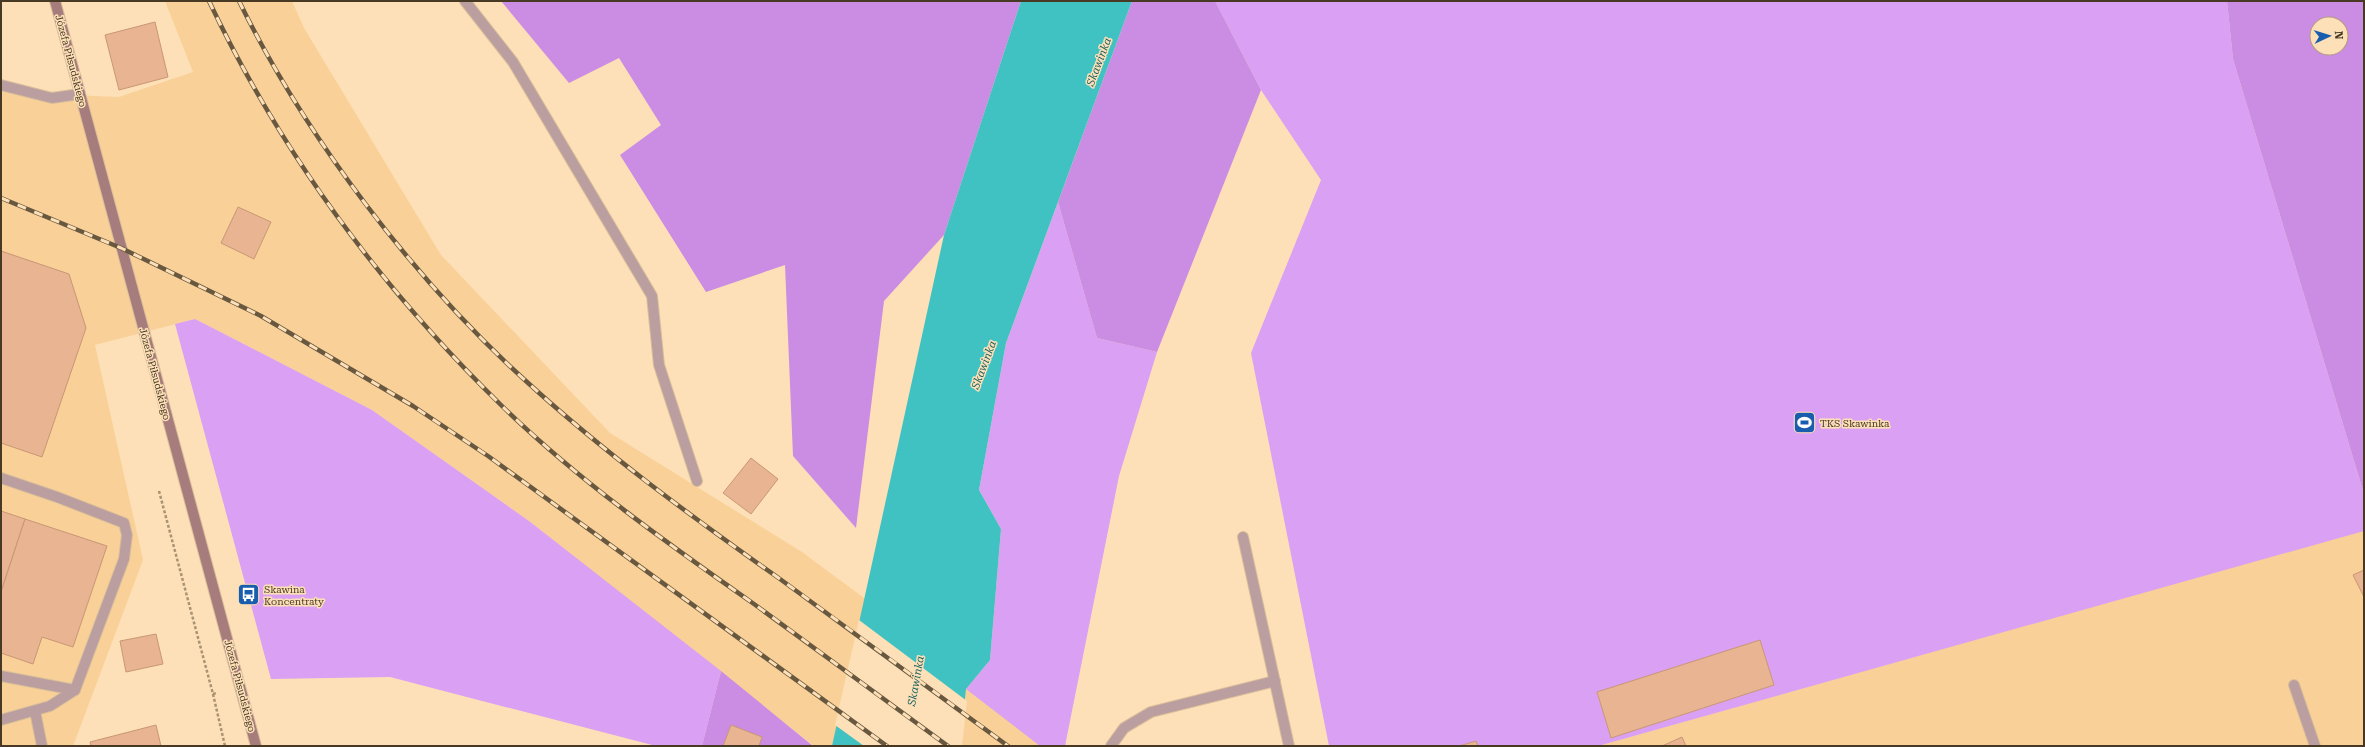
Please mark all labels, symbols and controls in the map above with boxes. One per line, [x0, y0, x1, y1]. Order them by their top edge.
street label: Józefa Piłsudskiego [53, 14, 89, 108]
north arrow [2309, 16, 2349, 56]
text: N [2332, 31, 2345, 41]
water label: Skawinka [1083, 36, 1114, 89]
street label: Józefa Piłsudskiego [137, 327, 173, 421]
water label: Skawinka [968, 339, 999, 392]
sports icon: TKS Skawinka [1791, 410, 1817, 436]
place label: TKS Skawinka [1820, 418, 1890, 429]
bus stop icon: Skawina Koncentraty [235, 582, 261, 608]
place label: Skawina Koncentraty [264, 584, 324, 607]
street label: Józefa Piłsudskiego [222, 639, 258, 733]
water label: Skawinka [905, 655, 927, 708]

